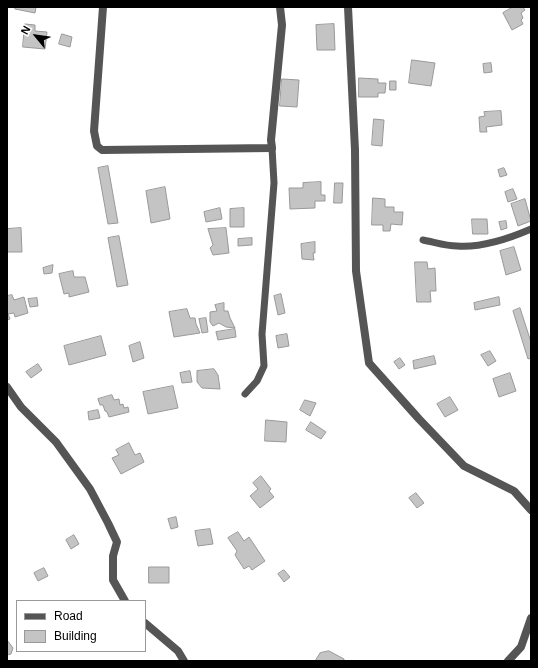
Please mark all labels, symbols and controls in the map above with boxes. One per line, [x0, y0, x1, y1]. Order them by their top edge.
north arrow [16, 16, 56, 56]
text: N [18, 24, 33, 37]
legend [16, 600, 146, 652]
text: Road [54, 609, 83, 623]
text: Building [54, 629, 97, 643]

